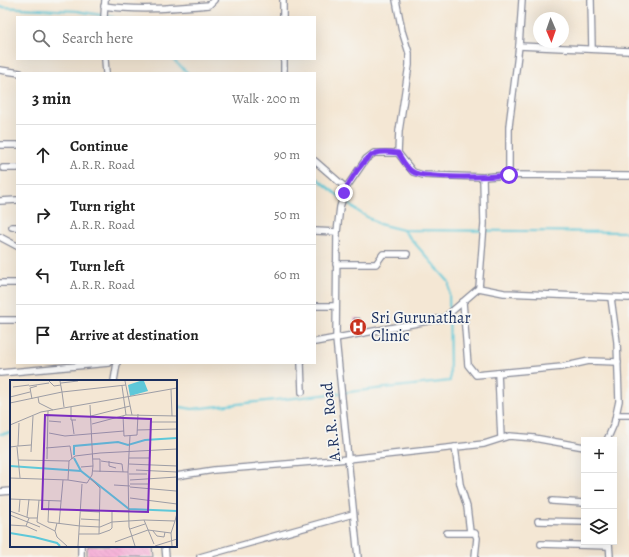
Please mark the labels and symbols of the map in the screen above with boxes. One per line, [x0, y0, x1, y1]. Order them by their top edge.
north arrow [533, 12, 569, 48]
route start [500, 166, 518, 184]
route end [335, 184, 353, 202]
place label: Sri Gurunathar Clinic [371, 307, 471, 347]
hospital icon: Sri Gurunathar Clinic [348, 317, 368, 337]
inset map [10, 380, 177, 547]
street label: A.R.R. Road [316, 381, 346, 464]

